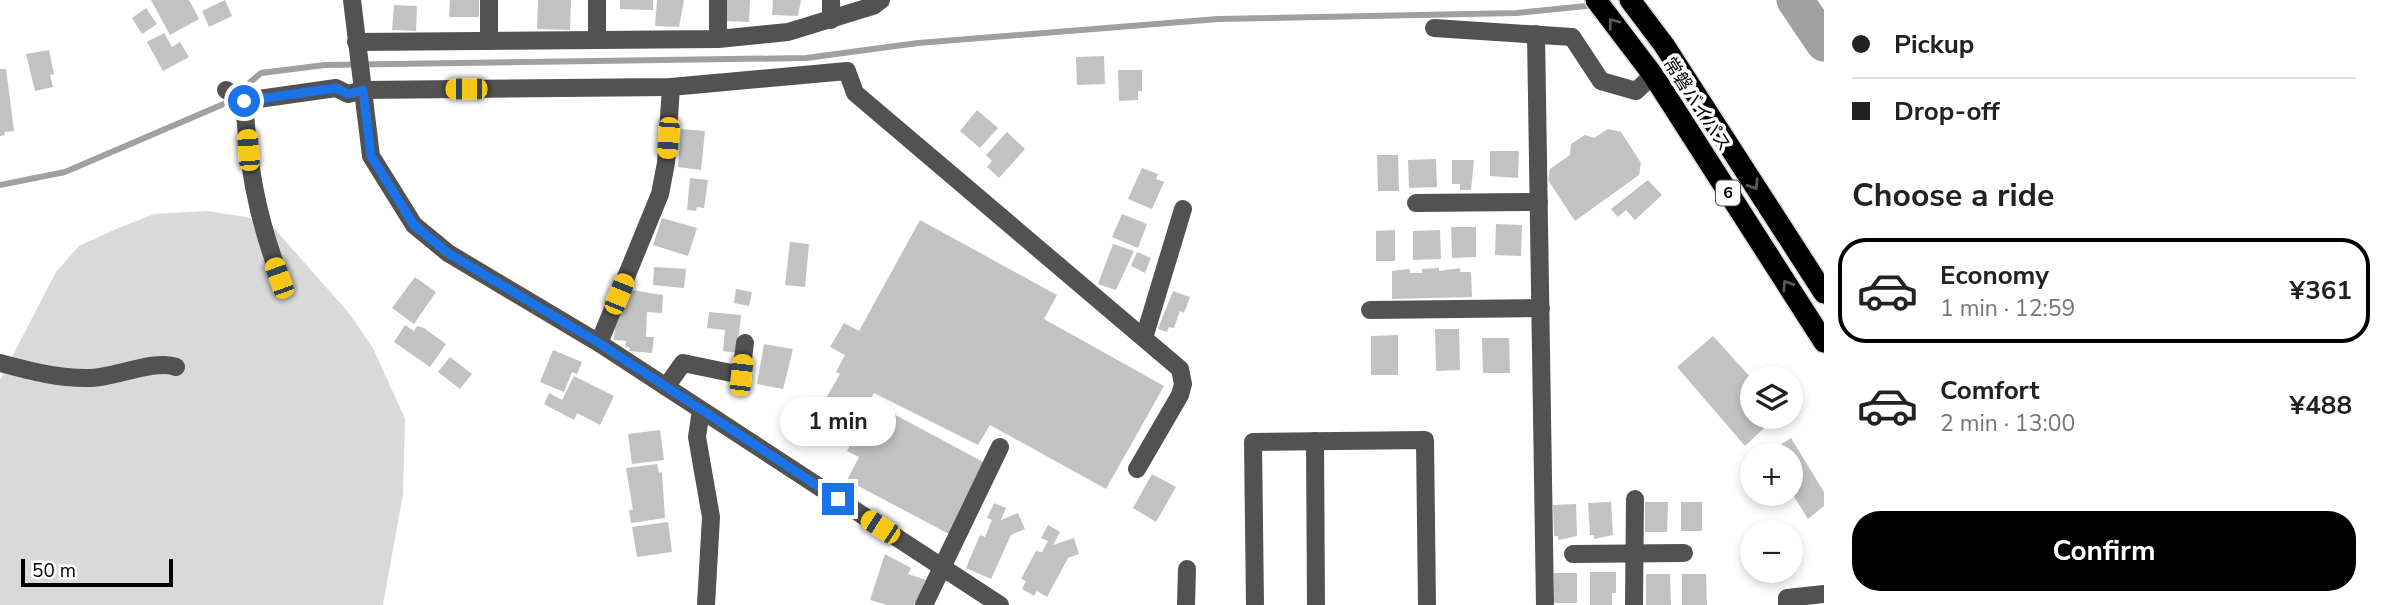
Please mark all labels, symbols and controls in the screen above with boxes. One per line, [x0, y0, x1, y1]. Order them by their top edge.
one-way arrow [1609, 18, 1621, 31]
text: Pickup [1894, 27, 1974, 62]
street label: 常磐バイパス [1658, 52, 1736, 156]
car [446, 79, 488, 100]
route start [228, 85, 260, 117]
text: Drop-off [1894, 94, 2000, 129]
car [657, 116, 680, 160]
car [237, 128, 260, 172]
text: Choose a ride [1852, 174, 2054, 217]
one-way arrow [1746, 177, 1759, 190]
road number: 6 [1716, 181, 1740, 206]
car [262, 255, 297, 301]
text: Economy [1940, 258, 2049, 293]
icon: car [1856, 259, 1919, 322]
car [602, 271, 637, 317]
text: ¥361 [2290, 273, 2352, 308]
one-way arrow [1782, 279, 1795, 292]
text: 1 min · 12:59 [1940, 293, 2075, 324]
car [729, 353, 754, 397]
map controls [1740, 366, 1803, 583]
button: layers [1740, 366, 1803, 429]
text: Comfort [1940, 373, 2040, 408]
icon: car [1856, 374, 1919, 437]
text: ¥488 [2290, 388, 2352, 423]
callout: 1 min [780, 398, 896, 447]
text: 1 min [808, 406, 868, 437]
text: 2 min · 13:00 [1940, 408, 2075, 439]
button: + [1740, 443, 1803, 506]
route end [822, 483, 854, 515]
car [857, 507, 904, 547]
button: Confirm [1852, 511, 2356, 591]
button: − [1740, 520, 1803, 583]
scale bar [21, 556, 173, 588]
text: 50 m [32, 558, 76, 584]

